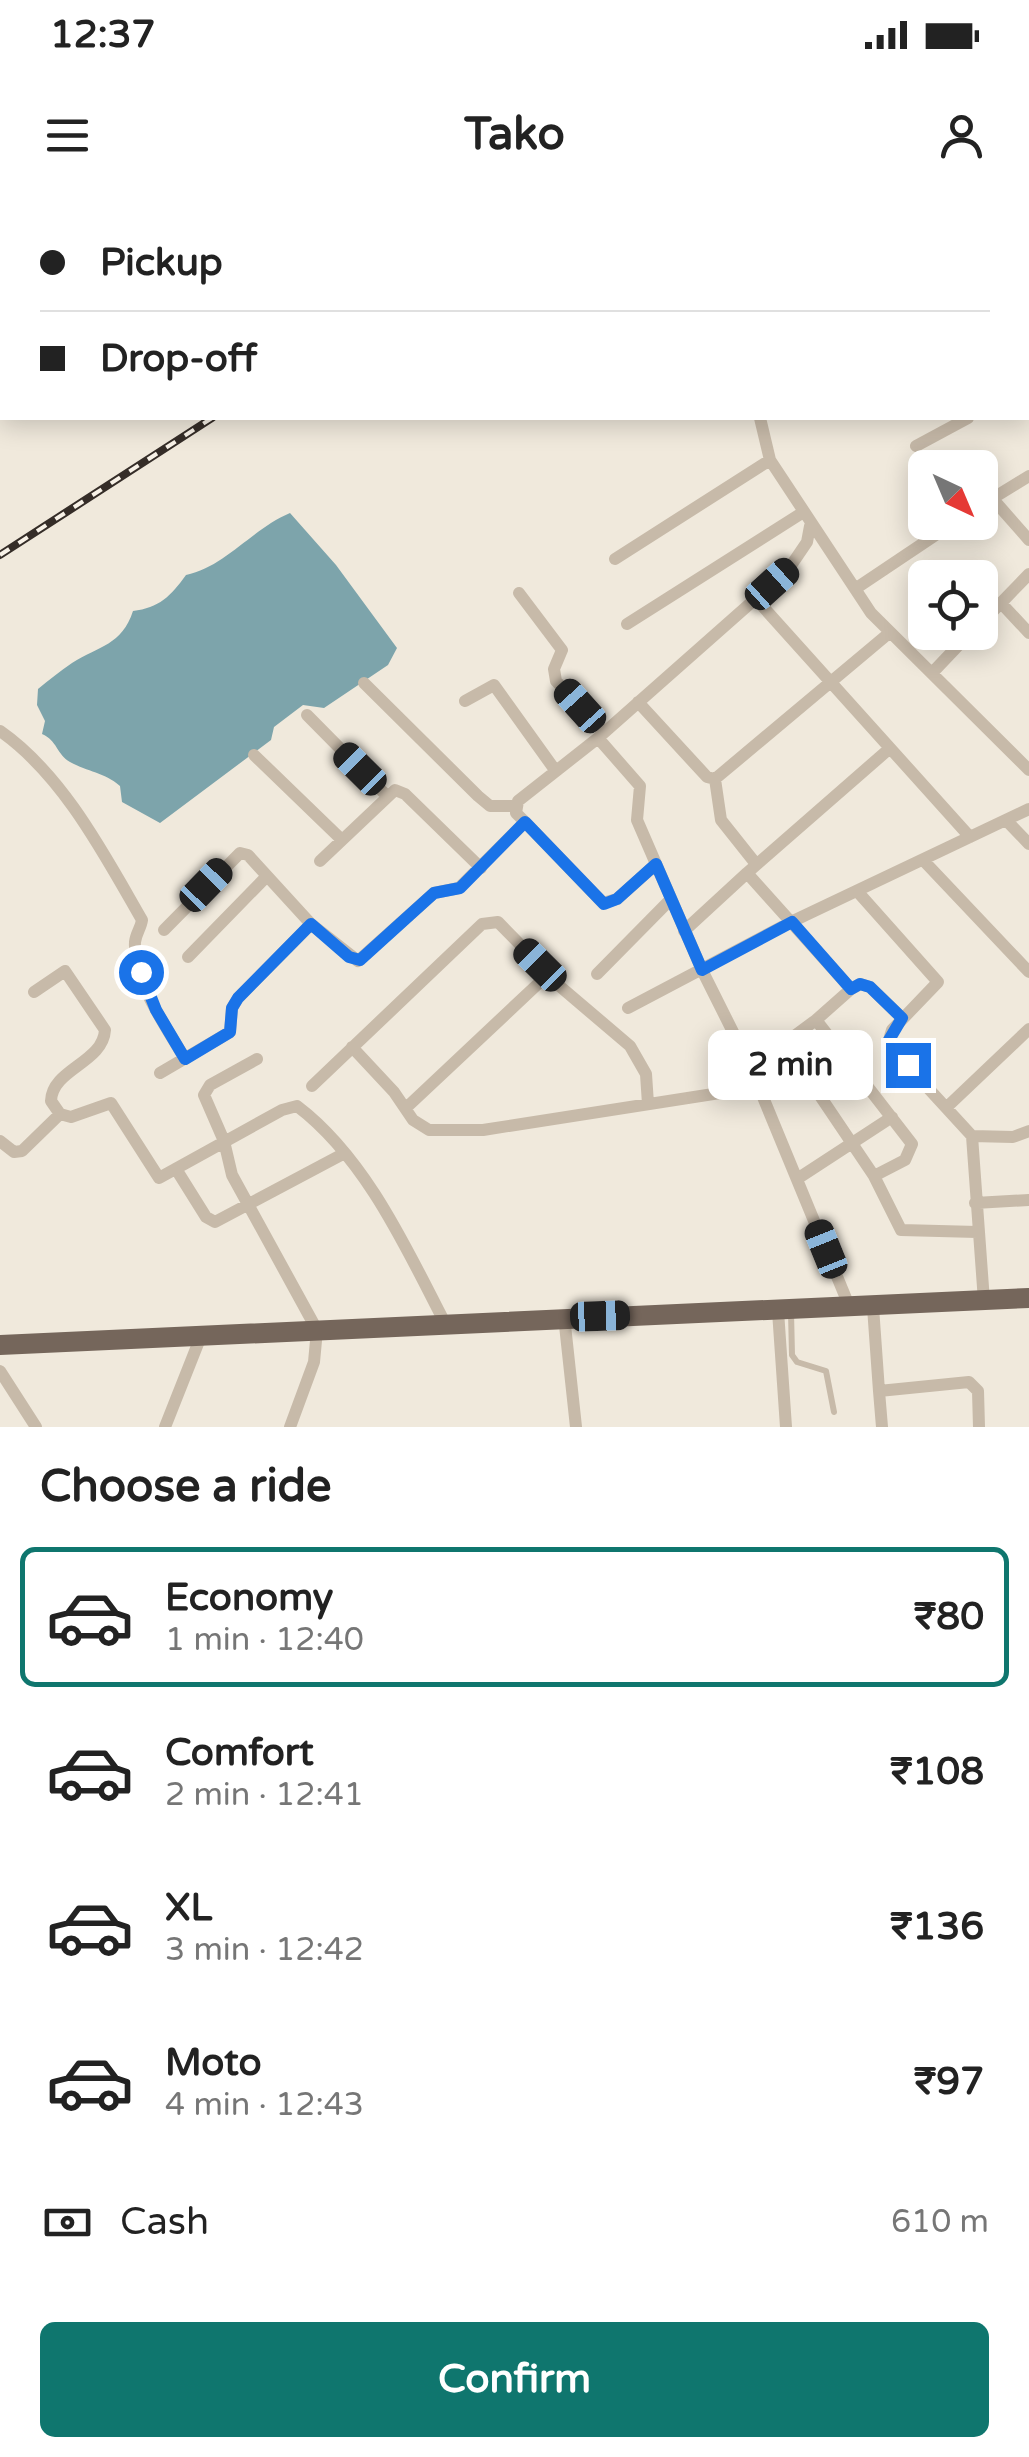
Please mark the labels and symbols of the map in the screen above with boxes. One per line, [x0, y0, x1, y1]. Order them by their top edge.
north arrow [908, 450, 998, 540]
car [740, 553, 804, 615]
car [549, 674, 611, 738]
car [328, 737, 392, 801]
car [174, 853, 238, 917]
car [508, 933, 572, 997]
route start [119, 950, 164, 995]
callout: 2 min [708, 1030, 873, 1100]
route end [886, 1043, 931, 1088]
car [801, 1216, 851, 1282]
car [569, 1300, 631, 1332]

